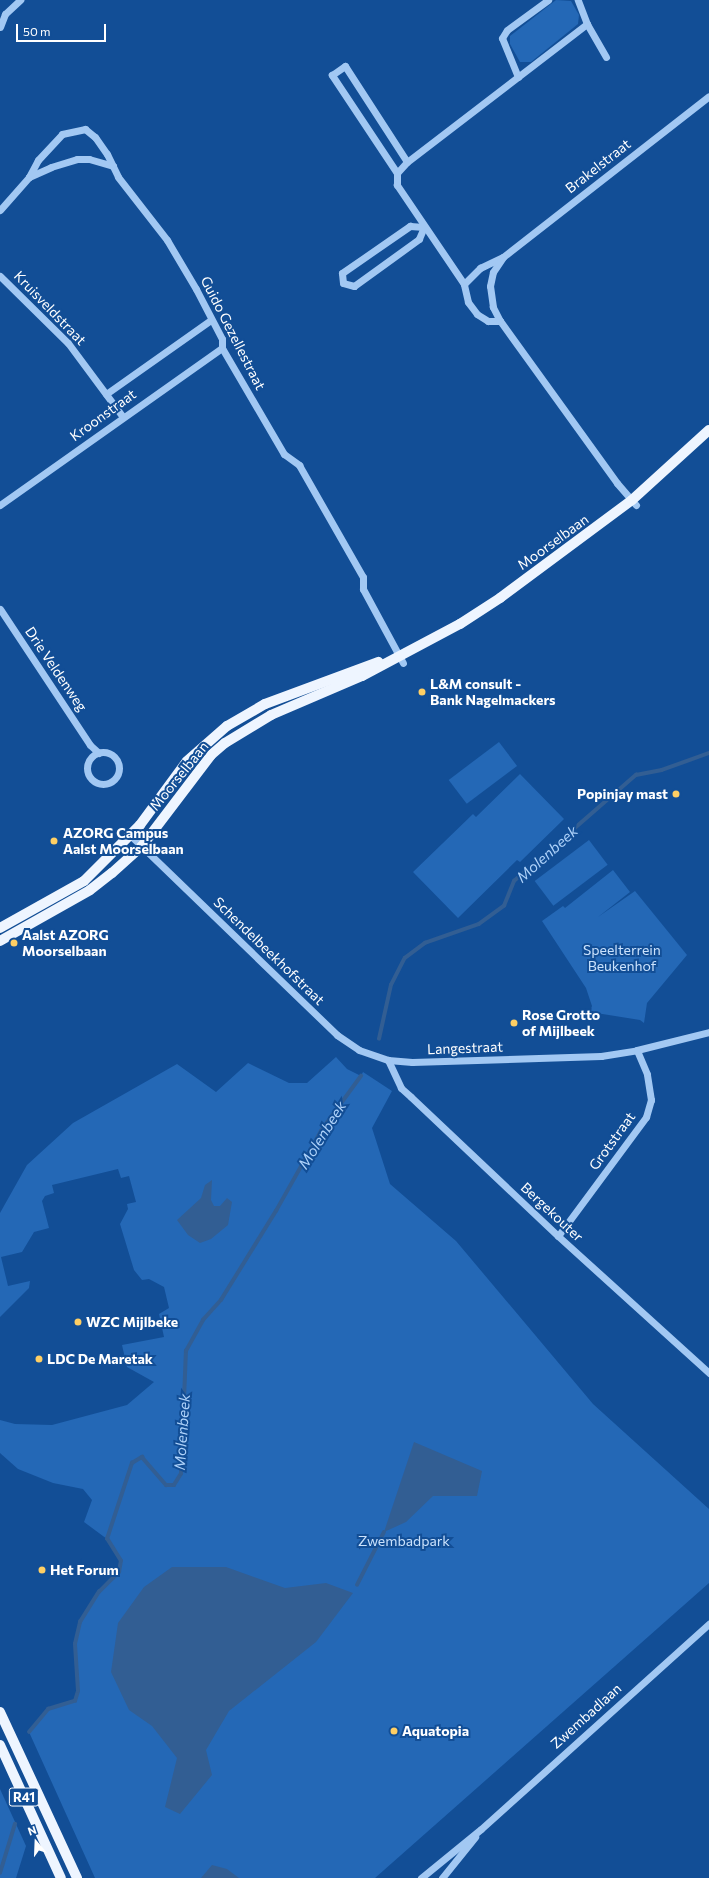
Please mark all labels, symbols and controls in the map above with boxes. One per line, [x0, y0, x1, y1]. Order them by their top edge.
scale bar [18, 16, 108, 42]
text: 50 m [23, 24, 51, 38]
street label: Brakelstraat [562, 135, 634, 197]
street label: Kruisveldstraat [10, 267, 90, 349]
street label: Guido Gezellestraat [197, 273, 269, 393]
street label: Kroonstraat [67, 385, 139, 445]
street label: Moorselbaan [514, 511, 592, 573]
street label: Drie Veldenweg [22, 624, 90, 714]
place label: L&M consult - Bank Nagelmackers [430, 676, 556, 708]
marker: L&M consult - Bank Nagelmackers [417, 687, 427, 697]
street label: Moorselbaan [146, 738, 212, 814]
place label: Popinjay mast [577, 786, 668, 802]
marker: Popinjay mast [671, 789, 681, 799]
water label: Molenbeek [513, 822, 581, 886]
place label: AZORG Campus Aalst Moorselbaan [63, 825, 184, 858]
marker: AZORG Campus Aalst Moorselbaan [48, 835, 60, 847]
street label: Schendelbeekhofstraat [210, 894, 328, 1008]
place label: Aalst AZORG Moorselbaan [22, 927, 109, 960]
marker: Aalst AZORG Moorselbaan [9, 938, 19, 948]
park label: Speelterrein Beukenhof [583, 942, 661, 974]
place label: Rose Grotto of Mijlbeek [522, 1007, 600, 1040]
marker: Rose Grotto of Mijlbeek [509, 1018, 519, 1028]
street label: Langestraat [427, 1038, 503, 1058]
water label: Molenbeek [294, 1098, 350, 1172]
street label: Grotstraat [585, 1109, 639, 1173]
street label: Bergekouter [517, 1179, 587, 1245]
place label: WZC Mijlbeke [86, 1314, 178, 1330]
marker: WZC Mijlbeke [73, 1317, 83, 1327]
place label: LDC De Maretak [47, 1351, 153, 1367]
marker: LDC De Maretak [34, 1354, 44, 1364]
water label: Molenbeek [170, 1393, 194, 1471]
park label: Zwembadpark [358, 1533, 450, 1549]
place label: Het Forum [50, 1562, 119, 1578]
marker: Het Forum [37, 1565, 47, 1575]
street label: Zwembadlaan [547, 1680, 625, 1752]
place label: Aquatopia [402, 1723, 469, 1739]
marker: Aquatopia [389, 1726, 399, 1736]
road number: R41 [8, 1786, 40, 1808]
north arrow [16, 1822, 56, 1862]
text: N [26, 1823, 38, 1838]

